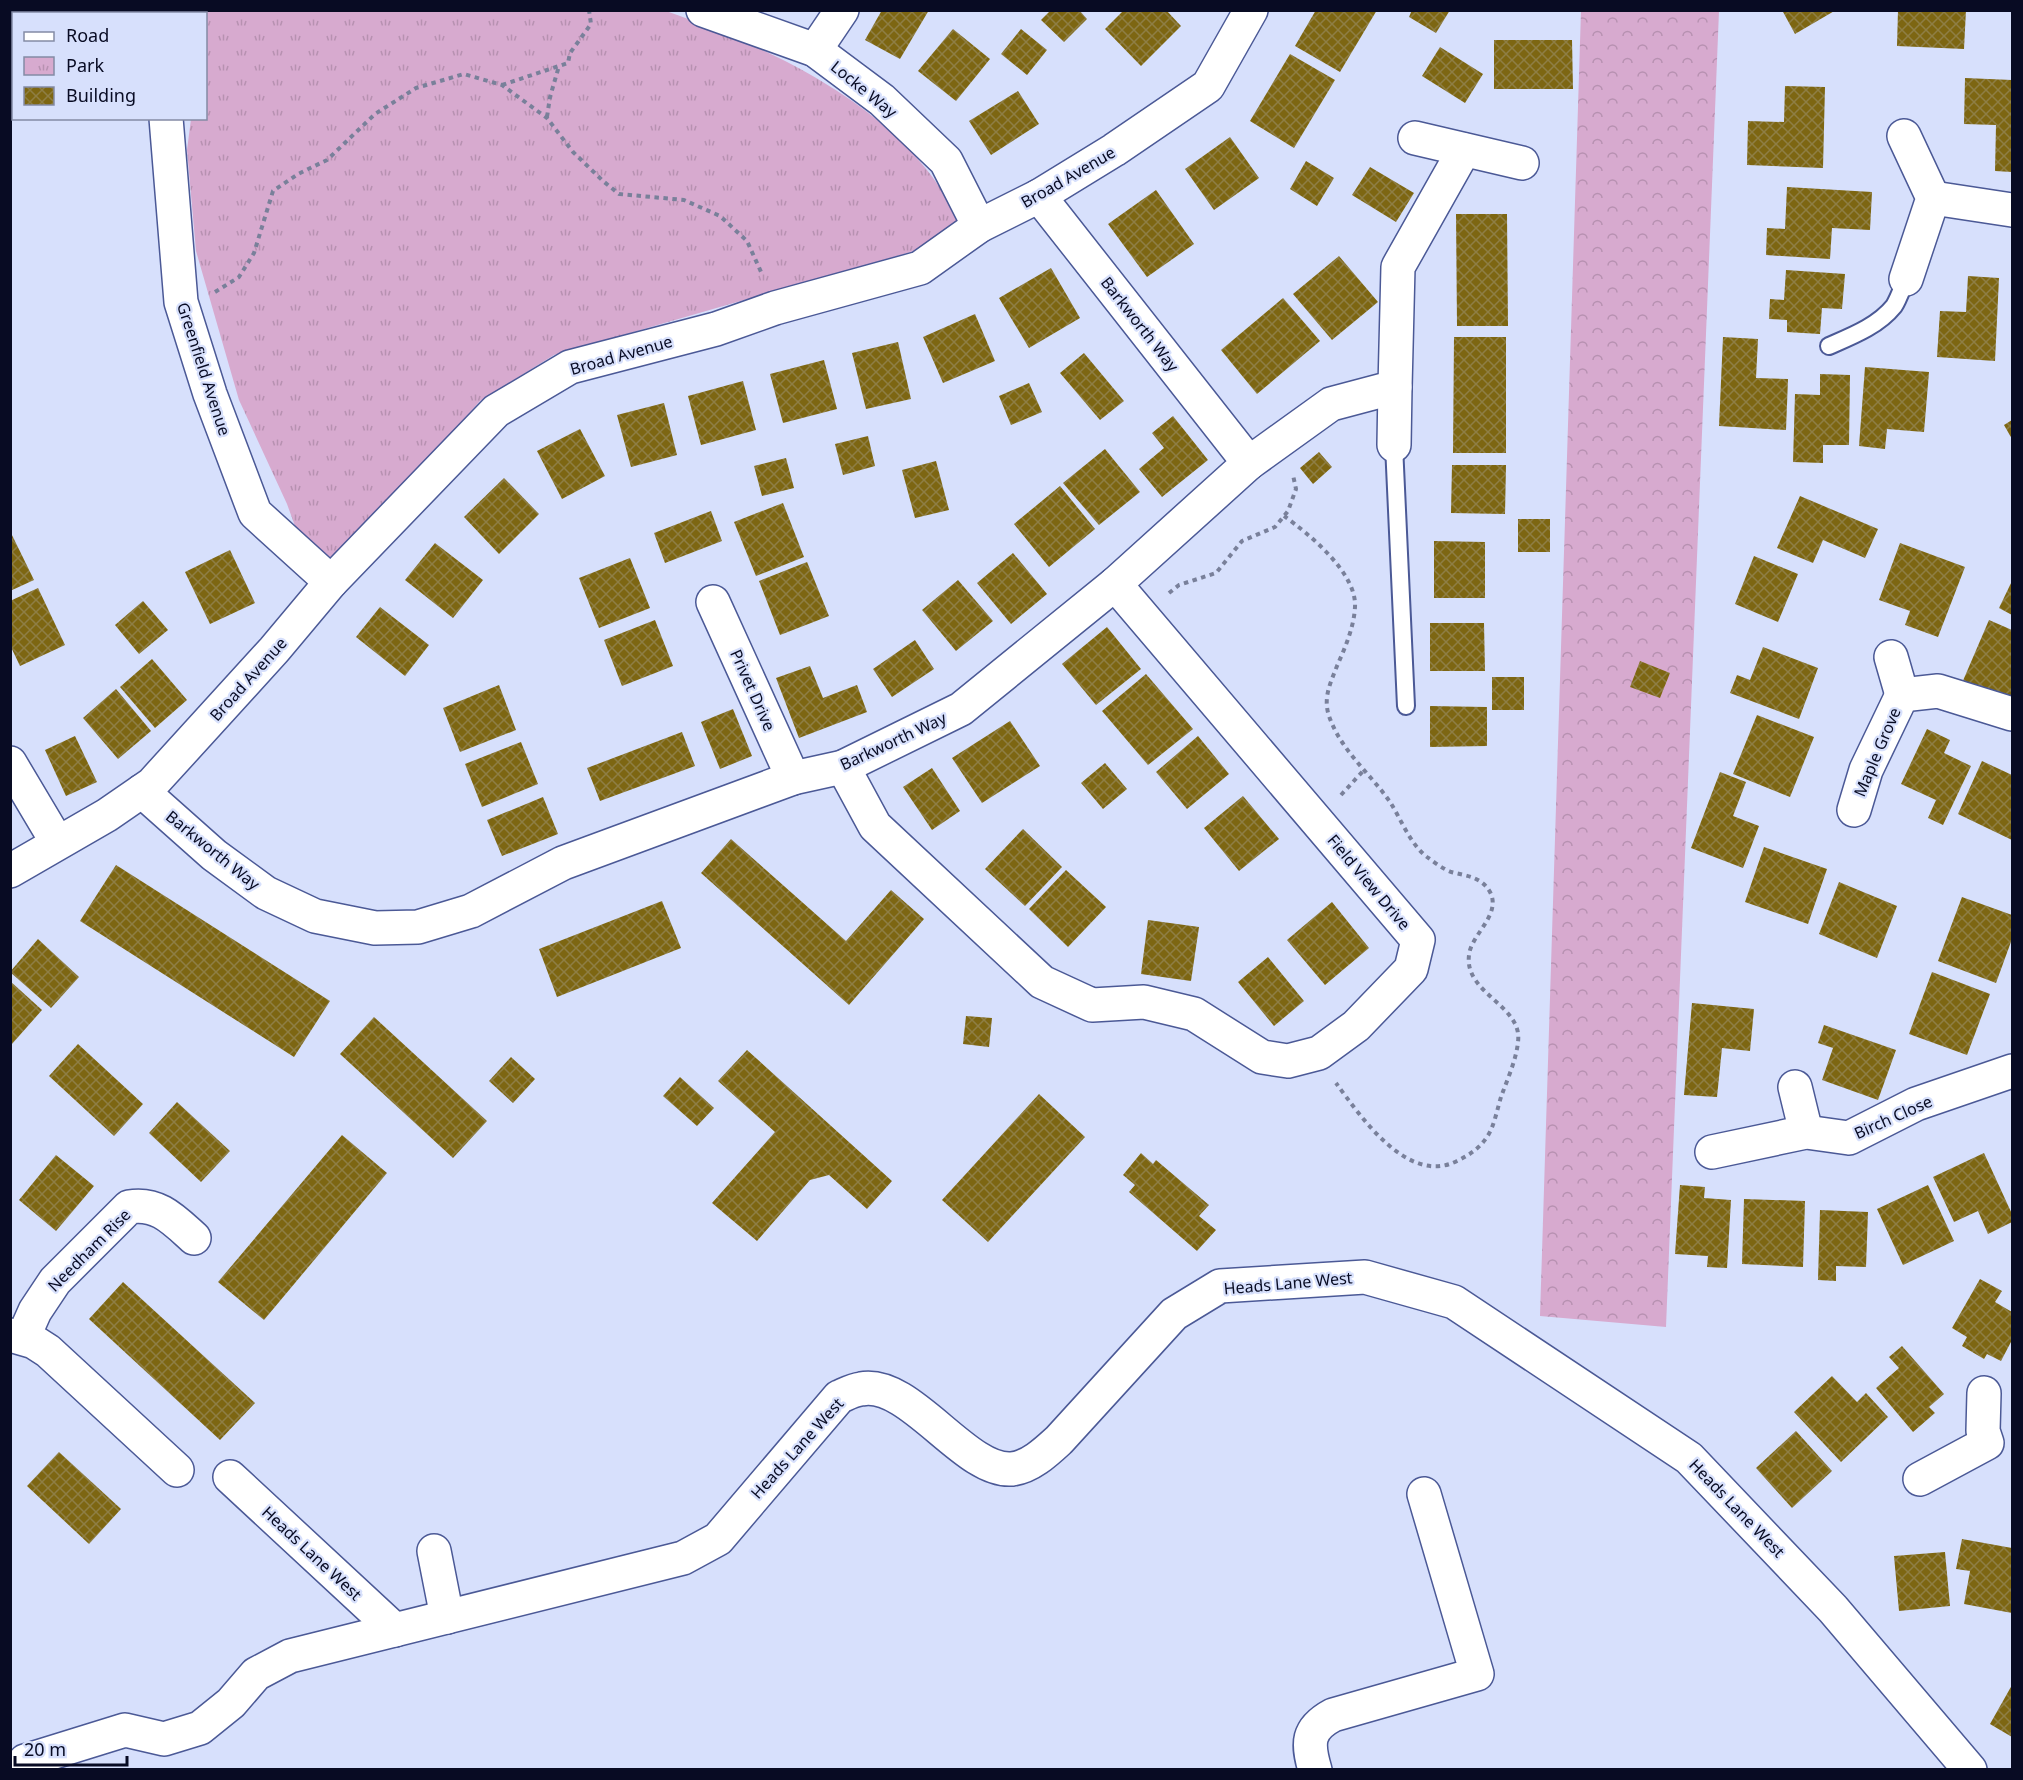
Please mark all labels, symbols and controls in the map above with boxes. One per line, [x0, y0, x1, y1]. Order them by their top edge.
legend [12, 12, 207, 120]
text: Road [66, 23, 109, 47]
text: Park [66, 53, 104, 77]
street label: Locke Way [826, 56, 902, 123]
text: Building [66, 83, 136, 107]
street label: Broad Avenue [1017, 141, 1119, 213]
street label: Barkworth Way [1096, 272, 1185, 377]
street label: Greenfield Avenue [172, 300, 236, 438]
street label: Broad Avenue [567, 330, 675, 380]
street label: Broad Avenue [205, 632, 291, 726]
street label: Privet Drive [725, 646, 781, 734]
street label: Maple Grove [1848, 704, 1906, 800]
street label: Barkworth Way [836, 706, 950, 775]
street label: Barkworth Way [161, 805, 265, 895]
street label: Field View Drive [1323, 830, 1415, 934]
street label: Birch Close [1851, 1090, 1935, 1144]
street label: Needham Rise [43, 1204, 135, 1296]
street label: Heads Lane West [1223, 1266, 1353, 1300]
street label: Heads Lane West [746, 1393, 848, 1503]
street label: Heads Lane West [1684, 1454, 1790, 1562]
street label: Heads Lane West [257, 1501, 367, 1605]
scale bar [15, 1729, 128, 1767]
text: 20 m [24, 1737, 66, 1761]

